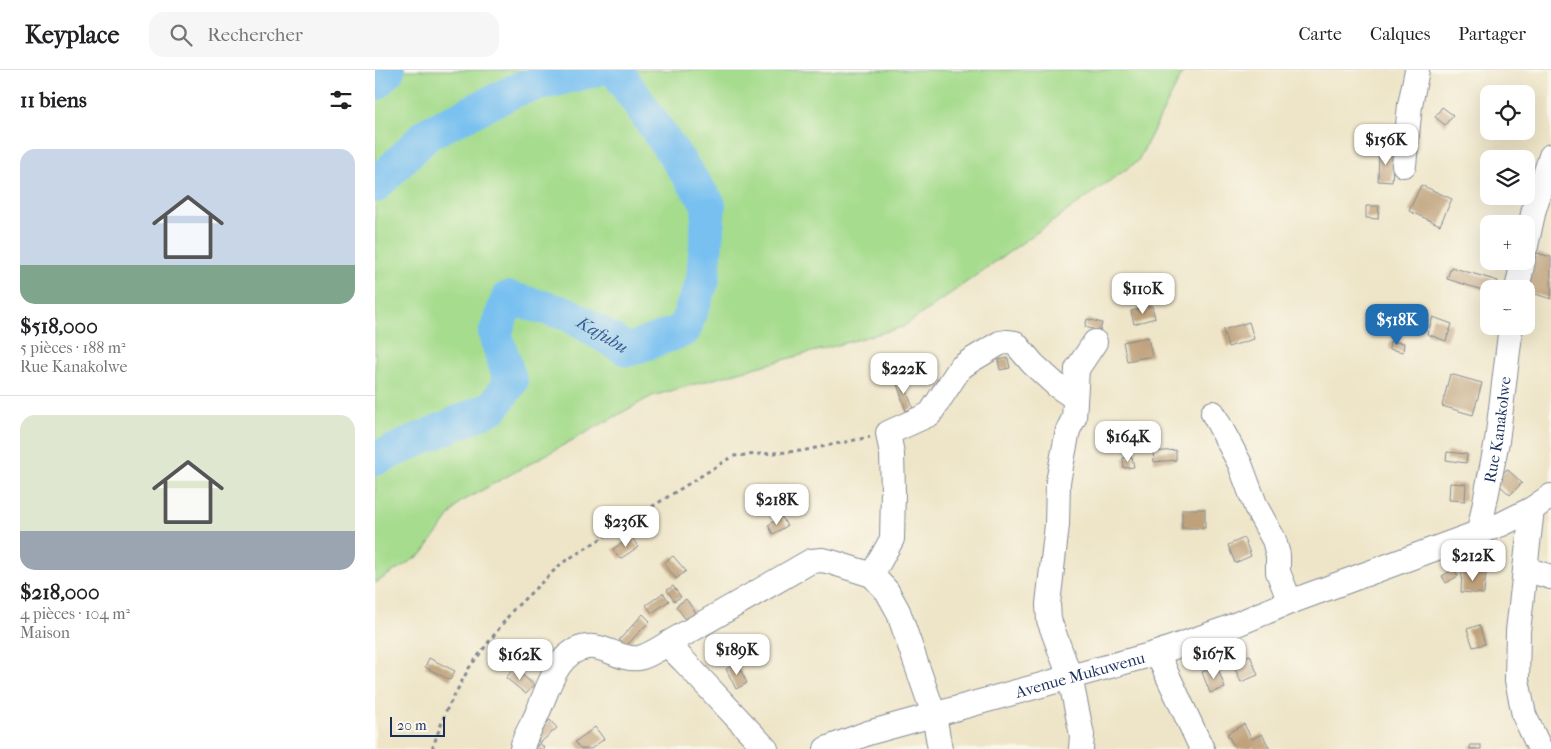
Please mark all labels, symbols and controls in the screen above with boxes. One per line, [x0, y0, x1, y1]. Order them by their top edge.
search box [149, 12, 499, 57]
text: Keyplace [25, 21, 119, 49]
icon: search [167, 21, 195, 49]
text: Rechercher [207, 24, 303, 46]
text: Carte [1299, 24, 1342, 45]
text: Calques [1370, 24, 1430, 45]
text: Partager [1458, 24, 1526, 45]
map controls [1480, 85, 1535, 335]
button: locate [1480, 85, 1535, 140]
icon: filters [327, 86, 355, 114]
text: 11 biens [20, 88, 87, 112]
pin: $156K [1351, 124, 1421, 166]
text: $156K [1365, 130, 1407, 149]
button: layers [1480, 150, 1535, 205]
icon: home [143, 182, 233, 272]
button: + [1480, 215, 1535, 270]
pin: $110K [1108, 272, 1178, 315]
text: $110K [1123, 279, 1163, 298]
button: − [1480, 280, 1535, 335]
pin: $518K [1362, 304, 1432, 346]
text: $518K [1376, 310, 1418, 329]
water label: Kafubu [571, 311, 632, 359]
text: $518,000 [20, 314, 98, 338]
text: 5 pièces · 188 m² [20, 338, 125, 357]
pin: $222K [869, 352, 939, 395]
text: Rue Kanakolwe [20, 357, 127, 376]
text: $222K [881, 359, 927, 378]
street label: Rue Kanakolwe [1480, 375, 1515, 485]
pin: $164K [1093, 420, 1163, 463]
text: $164K [1106, 427, 1150, 446]
icon: home [143, 447, 233, 537]
pin: $218K [742, 484, 812, 526]
text: $218K [756, 490, 798, 509]
pin: $236K [591, 506, 661, 548]
text: $236K [604, 512, 648, 531]
pin: $212K [1438, 540, 1508, 582]
text: $212K [1452, 546, 1494, 565]
text: $218,000 [20, 580, 100, 604]
text: 4 pièces · 104 m² [20, 604, 130, 623]
text: Maison [20, 623, 70, 642]
pin: $189K [702, 634, 772, 676]
pin: $162K [485, 638, 555, 681]
pin: $167K [1179, 638, 1249, 680]
text: $189K [716, 640, 758, 659]
text: $167K [1193, 644, 1235, 663]
text: $162K [499, 645, 541, 664]
street label: Avenue Mukuwenu [1012, 648, 1147, 702]
scale bar [390, 714, 445, 737]
text: 20 m [397, 717, 427, 734]

